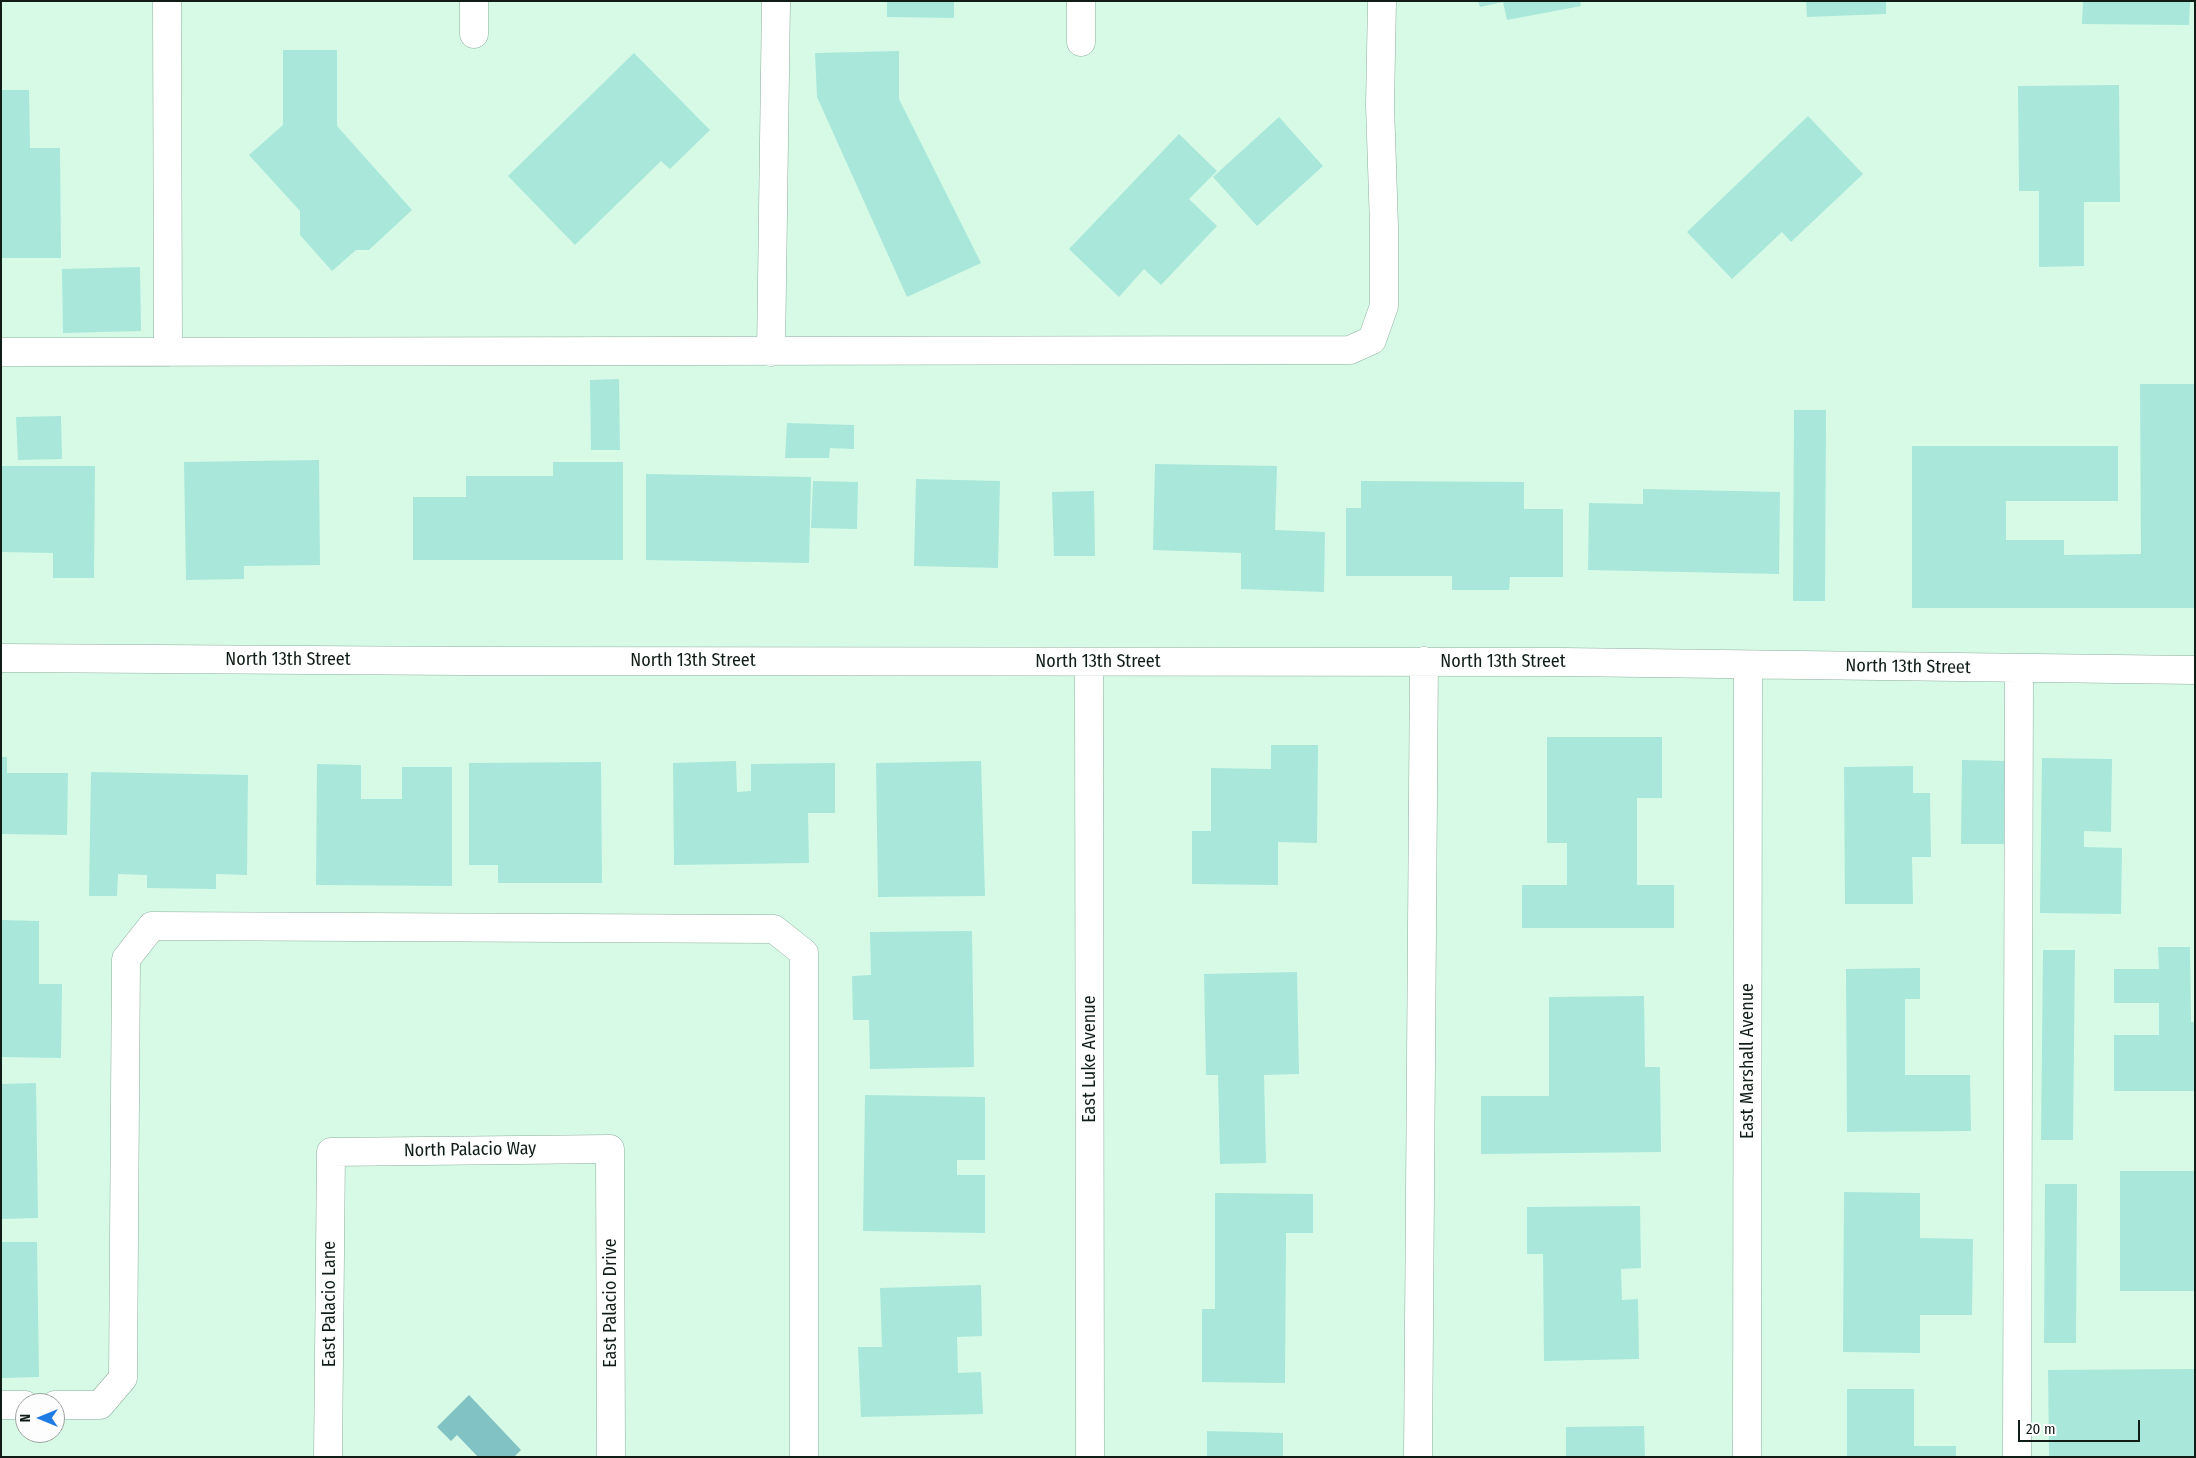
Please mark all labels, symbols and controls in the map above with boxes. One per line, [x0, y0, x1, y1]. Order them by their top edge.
street label: North 13th Street [225, 649, 351, 671]
street label: North 13th Street [630, 650, 756, 672]
street label: North 13th Street [1035, 651, 1161, 673]
street label: North 13th Street [1440, 651, 1566, 673]
street label: North 13th Street [1845, 655, 1971, 679]
street label: East Marshall Avenue [1737, 983, 1759, 1139]
street label: East Luke Avenue [1079, 995, 1101, 1123]
street label: North Palacio Way [404, 1138, 536, 1162]
street label: East Palacio Drive [600, 1238, 622, 1368]
street label: East Palacio Lane [319, 1241, 341, 1367]
north arrow [15, 1393, 65, 1443]
scale bar [2021, 1410, 2144, 1442]
text: N [17, 1414, 34, 1422]
text: 20 m [2026, 1420, 2056, 1438]

